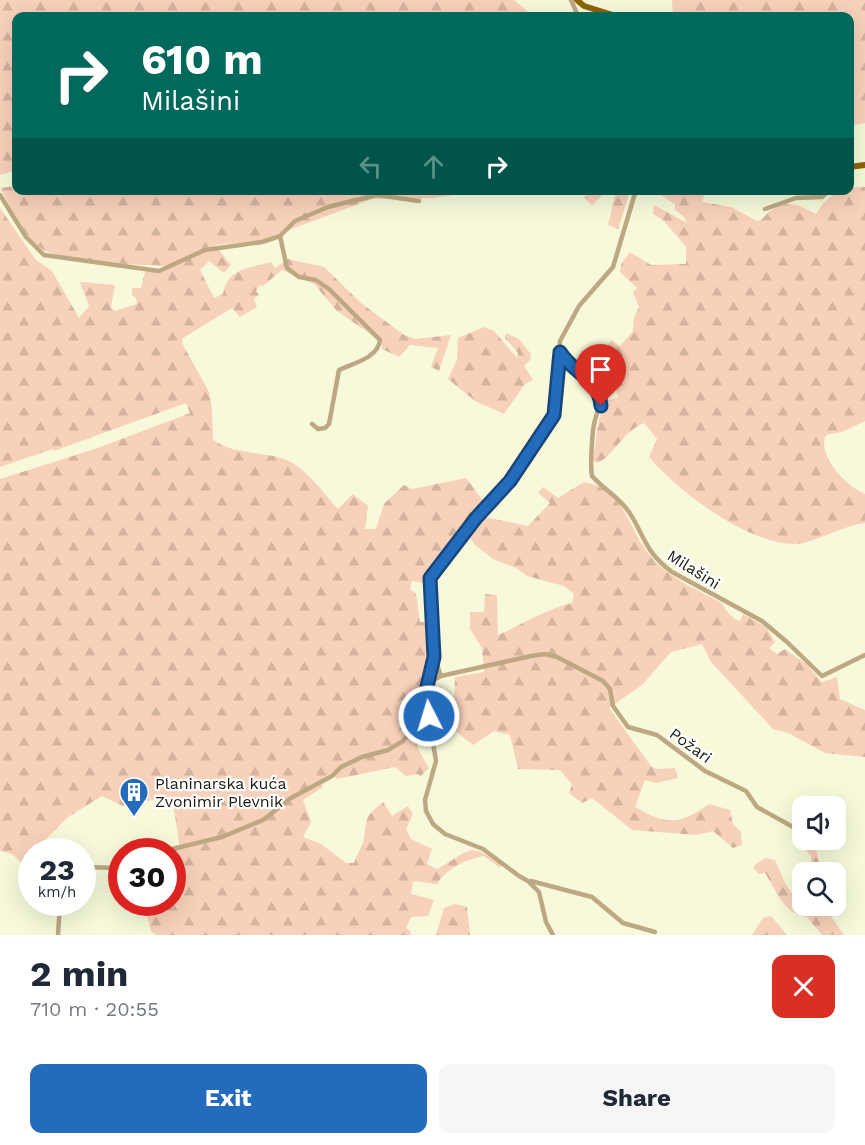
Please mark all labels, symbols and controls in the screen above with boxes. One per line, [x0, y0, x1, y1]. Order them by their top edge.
text: 610 m [141, 35, 263, 84]
icon: right [42, 36, 120, 114]
text: Milašini [141, 85, 240, 117]
icon: left [354, 150, 387, 183]
icon: ahead [417, 150, 450, 183]
icon: right [480, 150, 513, 183]
pin [575, 344, 626, 406]
icon: arrive [584, 353, 617, 386]
street label: Milašini [664, 546, 724, 593]
position arrow [397, 684, 461, 748]
street label: Požari [666, 724, 715, 767]
place label: Planinarska kuća Zvonimir Plevnik [155, 774, 286, 811]
building icon: Planinarska kuća Zvonimir Plevnik [118, 776, 150, 818]
map controls [792, 796, 846, 916]
button: sound [792, 796, 846, 850]
speed limit sign: 30 [108, 838, 186, 916]
text: 23 [39, 852, 75, 887]
button: search [792, 862, 846, 916]
text: km/h [38, 883, 76, 901]
text: 2 min [30, 953, 128, 995]
button: close [772, 955, 835, 1018]
text: 710 m · 20:55 [30, 997, 159, 1021]
button: Exit [30, 1064, 427, 1133]
button: Share [439, 1064, 835, 1133]

